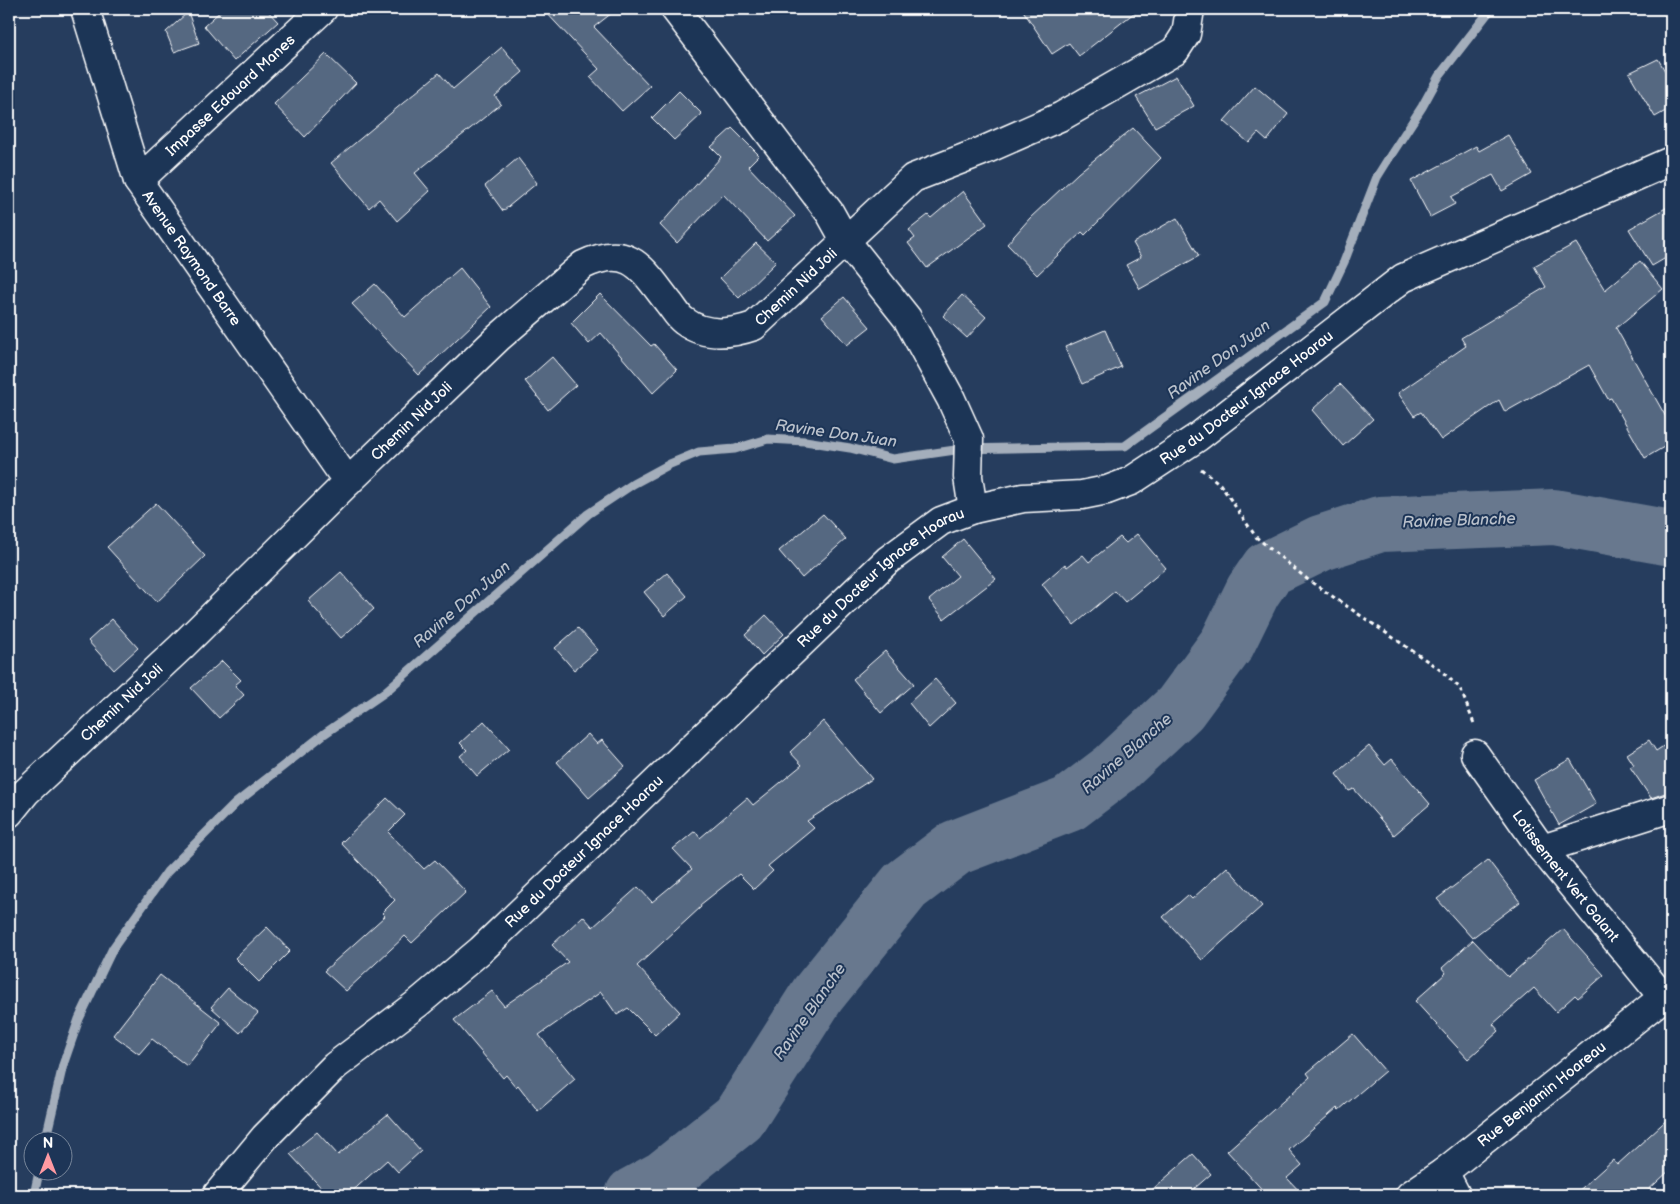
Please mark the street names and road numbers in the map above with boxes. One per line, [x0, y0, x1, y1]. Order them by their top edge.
street label: Impasse Edouard Manes [162, 30, 299, 160]
street label: Avenue Raymond Barre [138, 187, 246, 330]
street label: Chemin Nid Joli [751, 244, 841, 330]
street label: Rue du Docteur Ignace Hoarau [1156, 326, 1337, 469]
street label: Chemin Nid Joli [367, 378, 456, 465]
street label: Rue du Docteur Ignace Hoarau [793, 504, 967, 652]
street label: Chemin Nid Joli [76, 659, 167, 746]
street label: Rue du Docteur Ignace Hoarau [501, 771, 667, 932]
street label: Lotissement Vert Galant [1508, 806, 1624, 946]
street label: Rue Benjamin Hoareau [1474, 1037, 1610, 1151]

